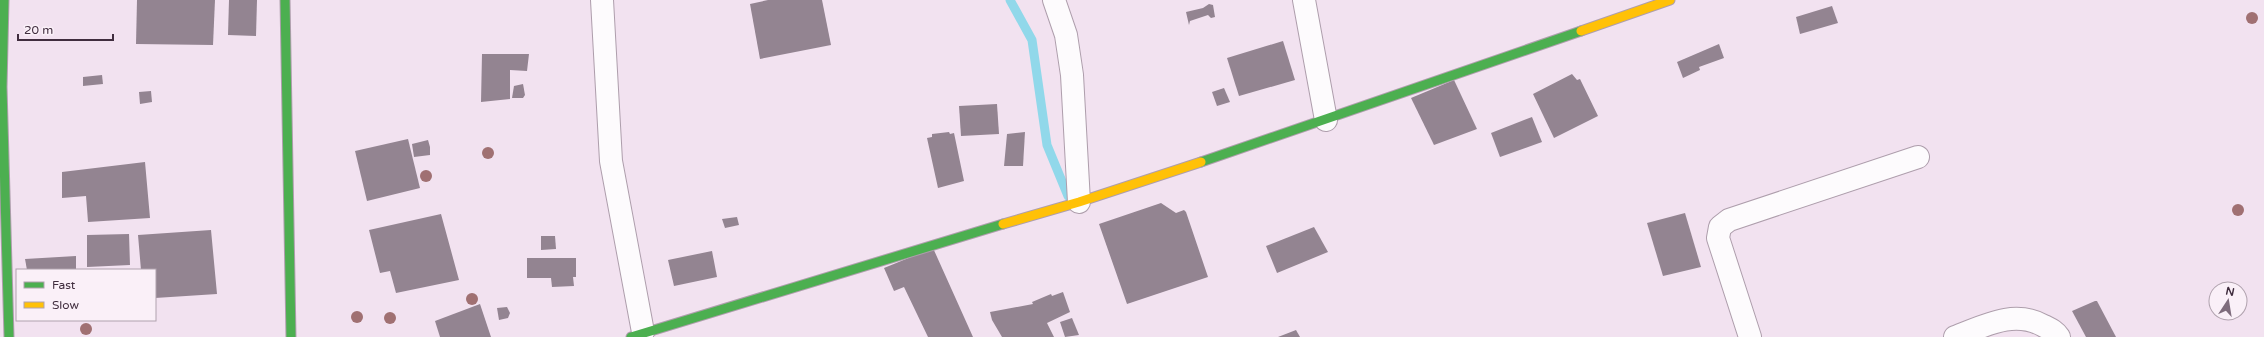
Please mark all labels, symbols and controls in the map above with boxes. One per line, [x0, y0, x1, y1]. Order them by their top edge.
scale bar [18, 16, 113, 42]
text: 20 m [24, 23, 53, 37]
legend [16, 269, 156, 321]
text: Fast [52, 278, 76, 292]
north arrow [2208, 281, 2248, 321]
text: N [2224, 284, 2236, 299]
text: Slow [52, 298, 79, 312]

